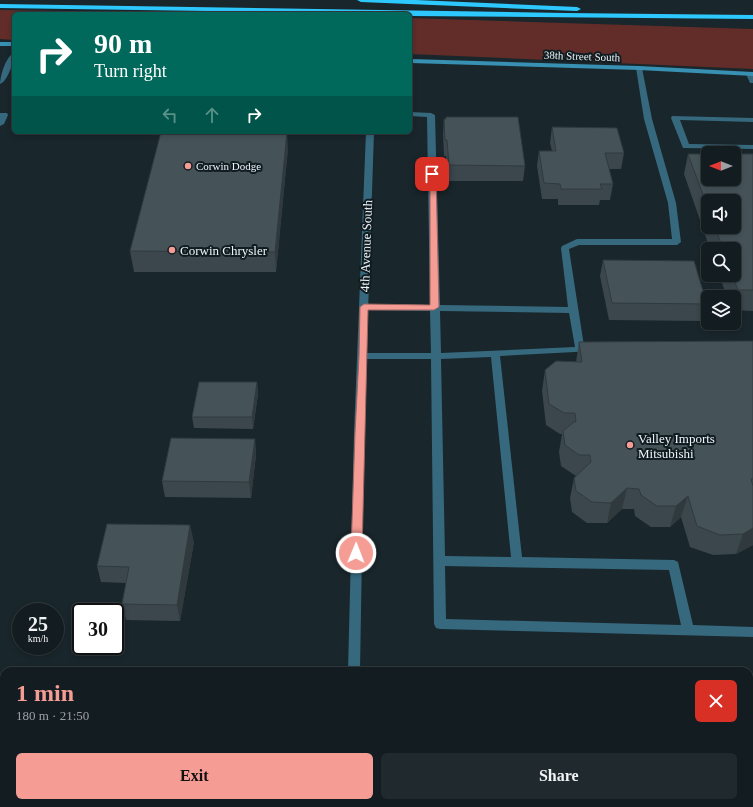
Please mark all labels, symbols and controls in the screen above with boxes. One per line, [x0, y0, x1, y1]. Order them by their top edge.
icon: right [28, 28, 80, 80]
text: 90 m [94, 28, 152, 59]
street label: 38th Street South [544, 49, 621, 63]
text: Turn right [94, 61, 167, 81]
icon: left [159, 104, 181, 126]
icon: ahead [201, 104, 223, 126]
icon: right [243, 104, 265, 126]
north arrow [701, 146, 741, 186]
map controls [701, 146, 741, 330]
pin [415, 157, 449, 191]
place label: Corwin Dodge [196, 160, 261, 172]
marker: Corwin Dodge [183, 161, 193, 171]
icon: arrive [421, 163, 443, 185]
button: sound [701, 194, 741, 234]
street label: 4th Avenue South [357, 199, 375, 292]
button: search [701, 242, 741, 282]
place label: Corwin Chrysler [180, 243, 268, 258]
marker: Corwin Chrysler [167, 245, 177, 255]
button: layers [701, 290, 741, 330]
place label: Valley Imports Mitsubishi [638, 431, 715, 461]
marker: Valley Imports Mitsubishi [625, 440, 635, 450]
position arrow [335, 532, 377, 574]
speed limit sign: 30 [72, 603, 124, 655]
text: 25 [28, 613, 48, 635]
text: km/h [28, 633, 48, 644]
text: 1 min [16, 680, 74, 706]
button: close [695, 680, 737, 722]
text: 180 m · 21:50 [16, 708, 89, 723]
button: Exit [16, 753, 373, 799]
button: Share [381, 753, 737, 799]

